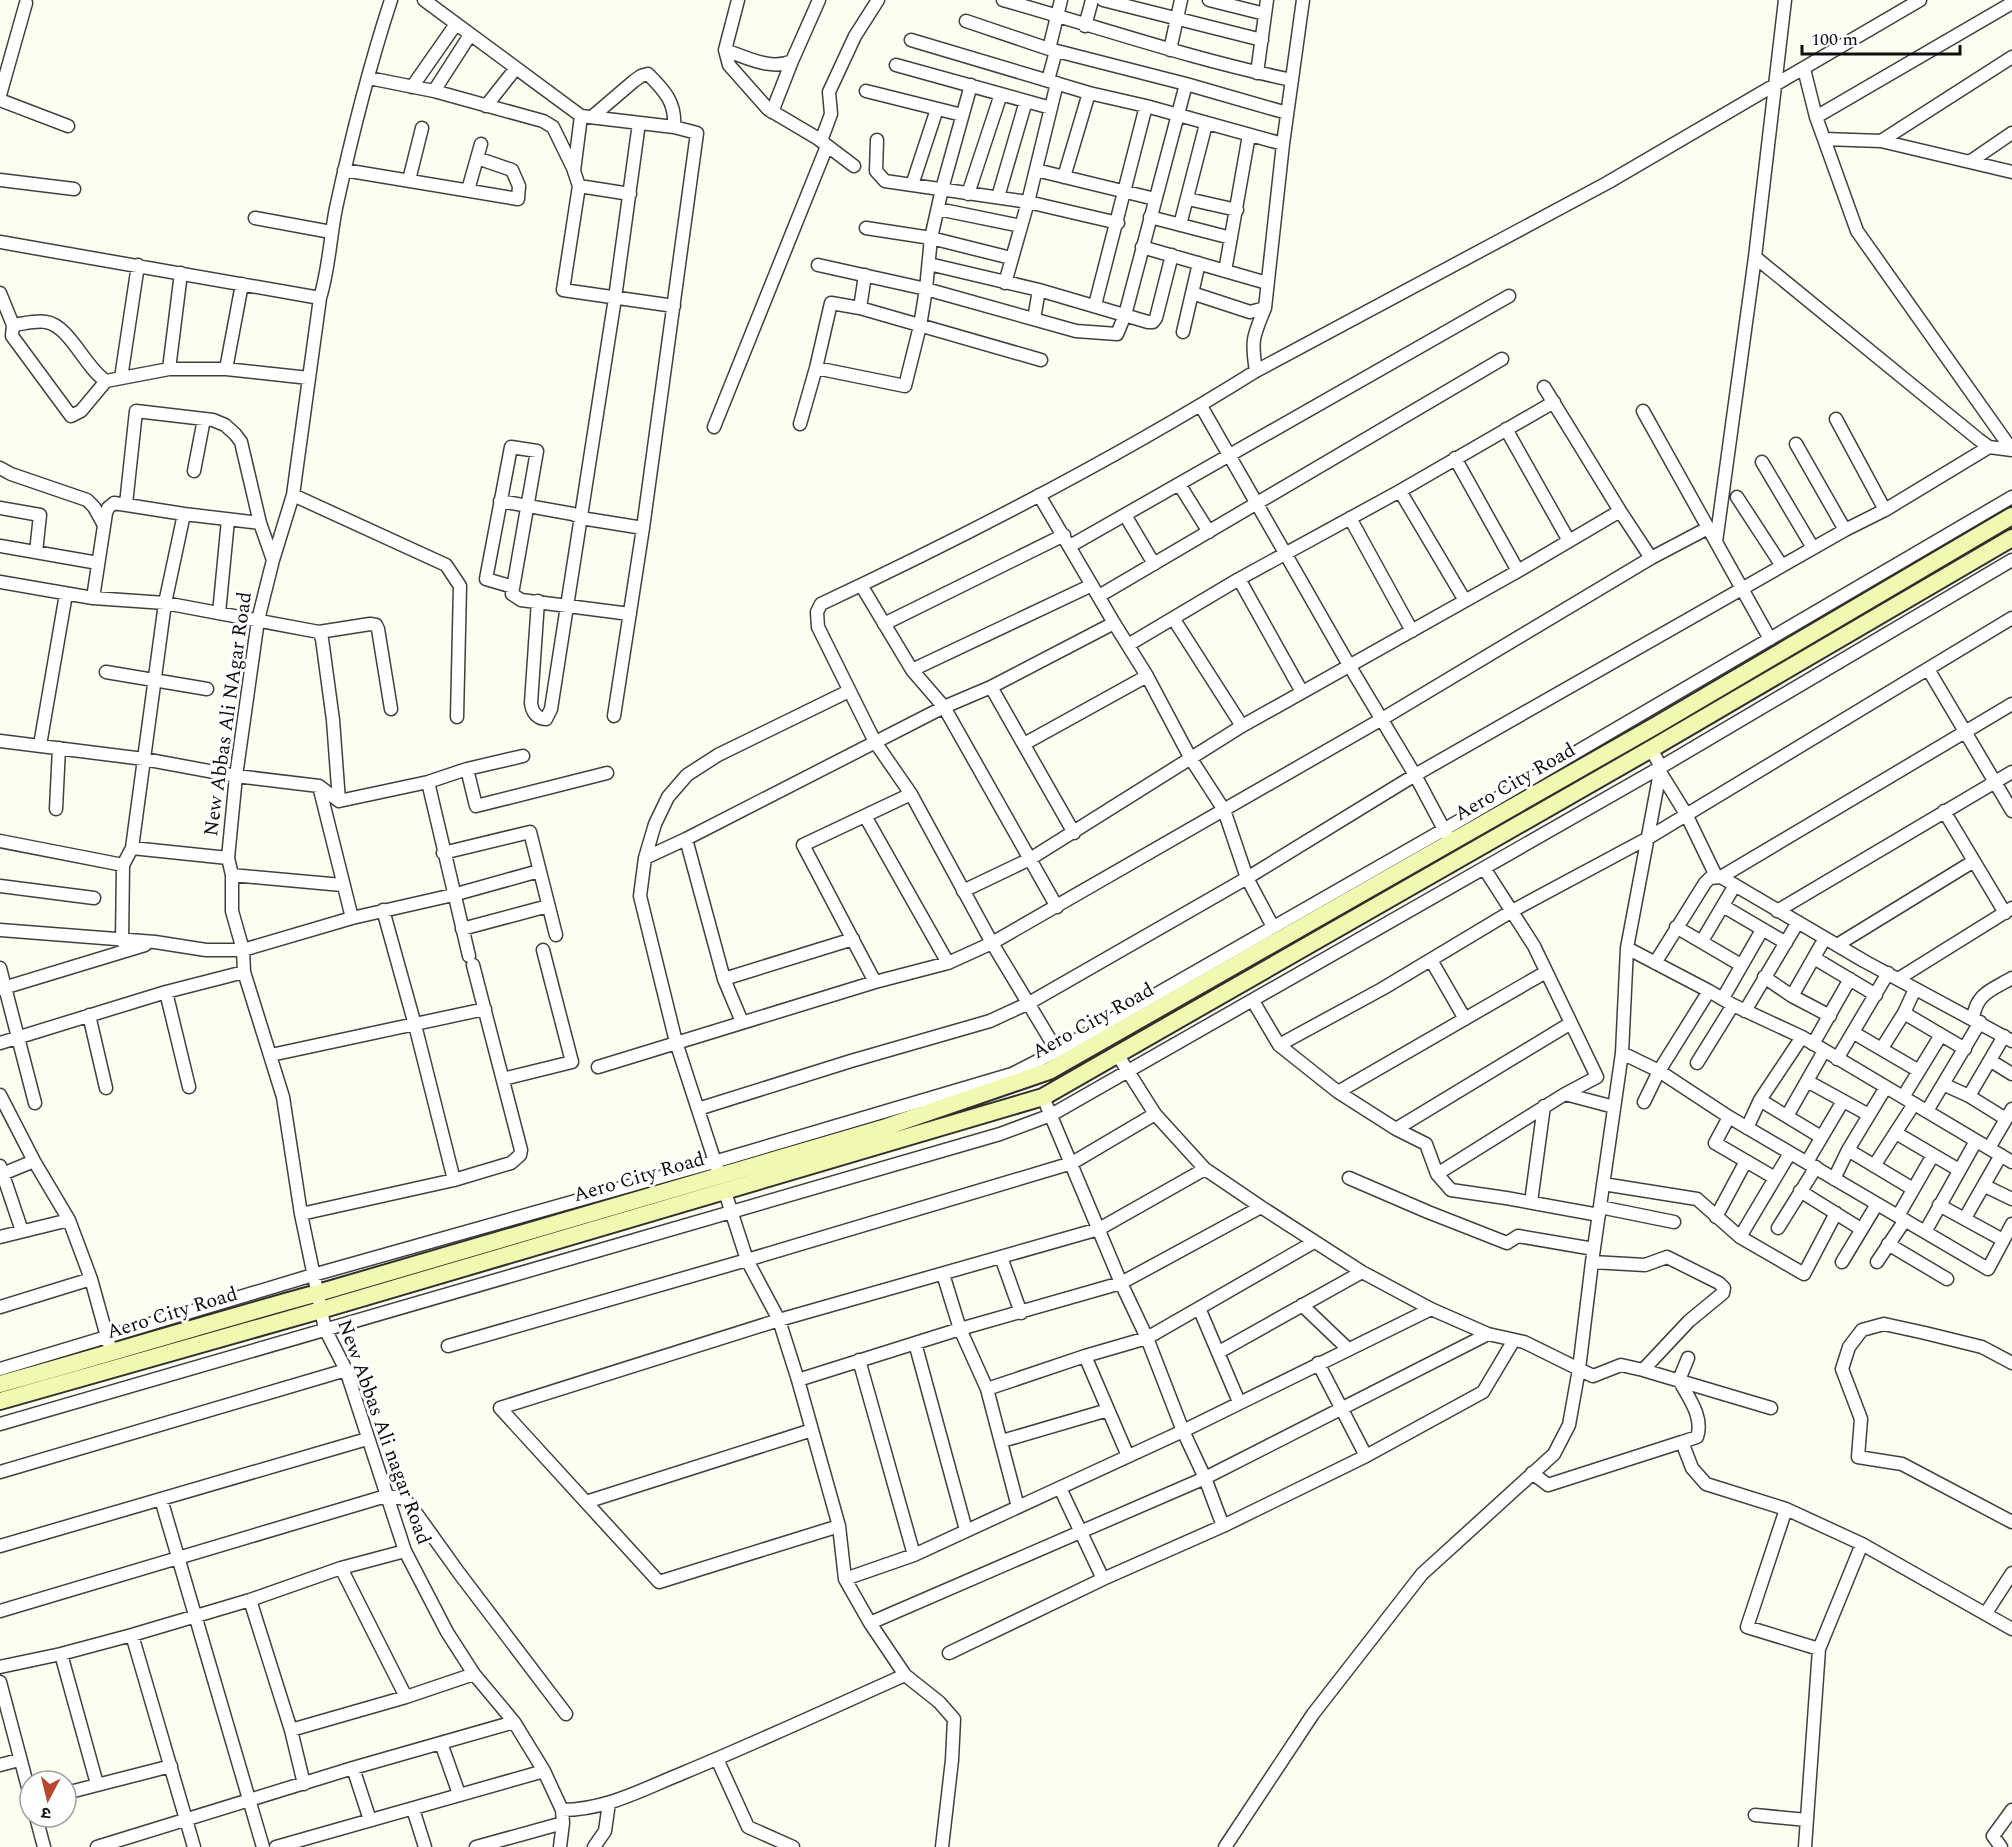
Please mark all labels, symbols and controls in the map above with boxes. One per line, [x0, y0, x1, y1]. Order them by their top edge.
scale bar [1802, 18, 1960, 56]
text: 100 m [1811, 26, 1858, 53]
street label: New Abbas Ali NAgar Road [196, 590, 260, 838]
street label: Aero City Road [1449, 735, 1581, 829]
street label: Aero City Road [1026, 975, 1160, 1067]
street label: Aero City Road [570, 1144, 708, 1210]
street label: Aero City Road [103, 1279, 241, 1347]
street label: New Abbas Ali nagar Road [329, 1315, 439, 1549]
north arrow [18, 1769, 78, 1829]
text: उ [40, 1800, 52, 1825]

